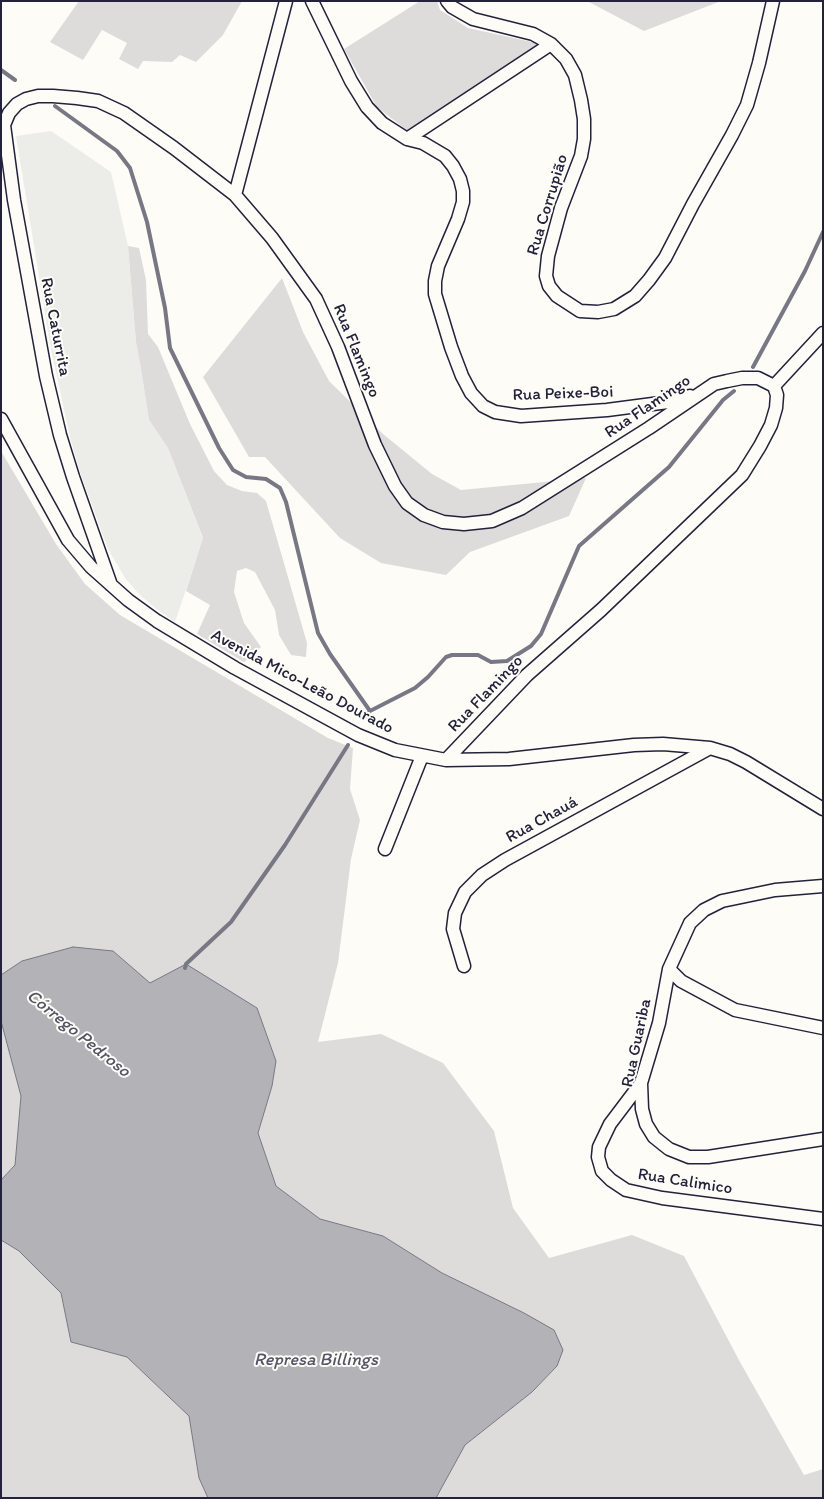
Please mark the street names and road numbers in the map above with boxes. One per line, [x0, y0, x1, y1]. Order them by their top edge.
street label: Rua Corrupião [523, 152, 573, 258]
street label: Rua Caturrita [35, 276, 75, 378]
street label: Rua Flamingo [328, 301, 384, 401]
street label: Rua Flamingo [601, 371, 695, 443]
street label: Rua Peixe-Boi [512, 382, 614, 406]
street label: Avenida Mico-Leão Dourado [207, 625, 397, 739]
street label: Rua Flamingo [444, 651, 528, 737]
street label: Rua Chauá [503, 792, 581, 848]
street label: Rua Guariba [618, 997, 656, 1089]
street label: Rua Calimico [636, 1164, 734, 1200]

